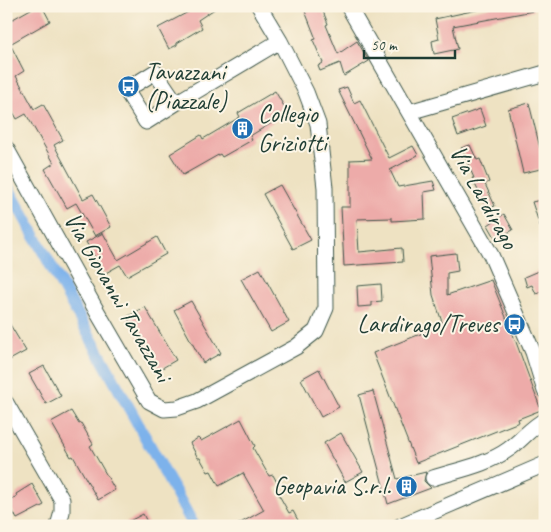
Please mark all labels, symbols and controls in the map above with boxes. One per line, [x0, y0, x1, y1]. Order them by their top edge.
scale bar [364, 28, 455, 60]
text: 50 m [371, 36, 398, 55]
place label: Tavazzani (Piazzale) [145, 56, 228, 117]
bus stop icon: Tavazzani (Piazzale) [117, 74, 141, 98]
place label: Collegio Griziotti [258, 98, 330, 159]
building icon: Collegio Griziotti [230, 116, 254, 140]
street label: Via Lardirago [442, 139, 526, 256]
street label: Via Giovanni Tavazzani [57, 207, 181, 390]
place label: Lardirago/Treves [357, 308, 501, 340]
bus stop icon: Lardirago/Treves [503, 312, 527, 336]
place label: Geopavia S.r.l. [273, 470, 391, 502]
building icon: Geopavia S.r.l. [395, 474, 419, 498]

